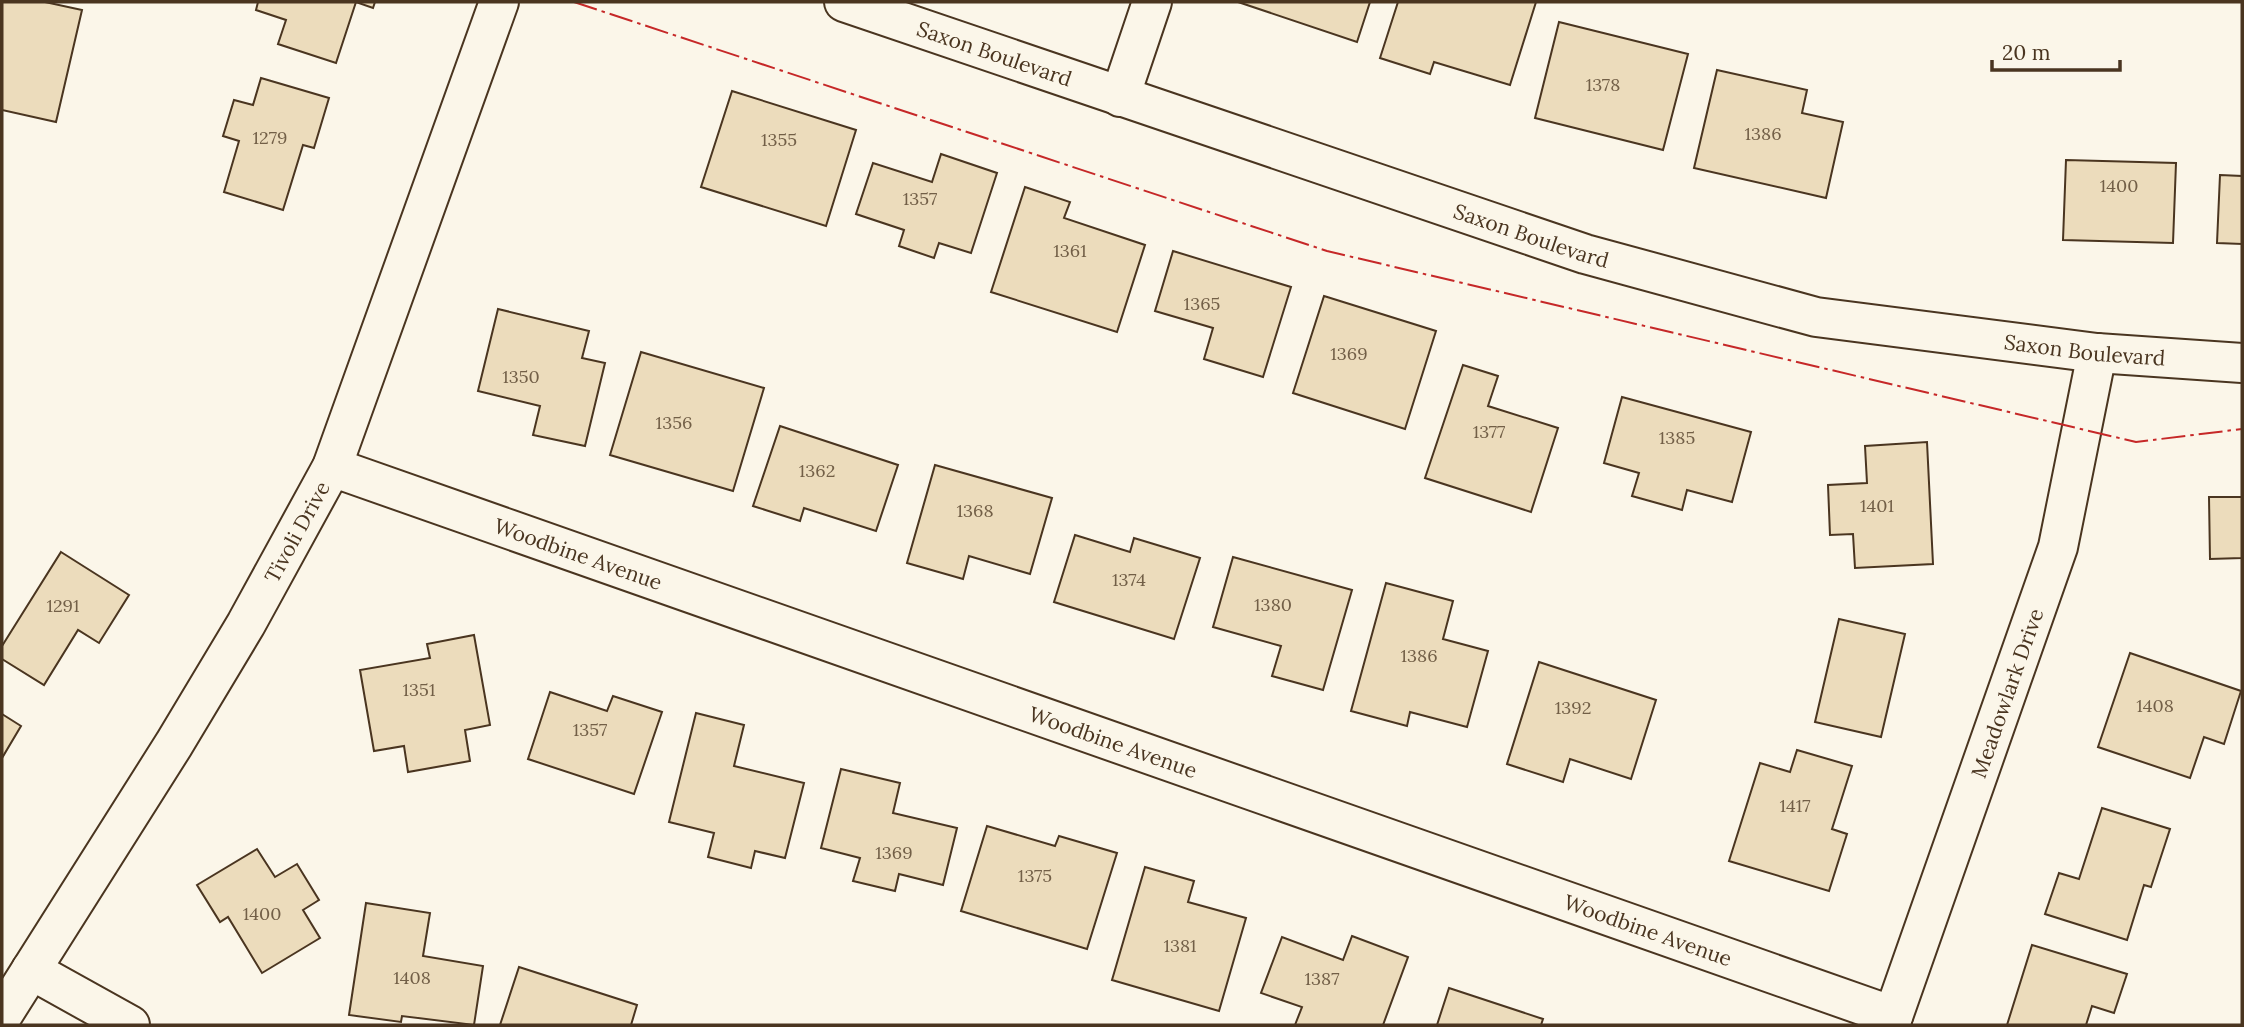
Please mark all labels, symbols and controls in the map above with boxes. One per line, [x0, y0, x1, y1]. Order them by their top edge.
street label: Saxon Boulevard [913, 14, 1076, 92]
scale bar [1992, 28, 2120, 72]
text: 20 m [2002, 39, 2051, 66]
house number: 1378 [1586, 73, 1620, 96]
house number: 1386 [1744, 122, 1782, 145]
house number: 1279 [253, 126, 287, 149]
house number: 1355 [761, 128, 797, 151]
house number: 1400 [2100, 174, 2138, 197]
house number: 1357 [903, 187, 937, 210]
street label: Saxon Boulevard [1450, 197, 1612, 273]
house number: 1361 [1053, 239, 1087, 262]
house number: 1365 [1184, 292, 1220, 315]
street label: Saxon Boulevard [2003, 328, 2166, 371]
house number: 1369 [1330, 342, 1368, 365]
house number: 1350 [502, 365, 540, 388]
house number: 1356 [656, 411, 692, 434]
house number: 1377 [1473, 420, 1505, 443]
house number: 1385 [1659, 426, 1695, 449]
house number: 1362 [799, 459, 835, 482]
street label: Tivoli Drive [258, 476, 335, 587]
house number: 1401 [1860, 494, 1894, 517]
house number: 1368 [956, 499, 994, 522]
street label: Woodbine Avenue [491, 512, 666, 596]
house number: 1374 [1112, 568, 1146, 591]
house number: 1380 [1254, 593, 1292, 616]
house number: 1291 [46, 594, 80, 617]
street label: Meadowlark Drive [1965, 605, 2049, 781]
house number: 1386 [1400, 644, 1438, 667]
house number: 1351 [403, 678, 435, 701]
house number: 1408 [2136, 694, 2174, 717]
house number: 1392 [1555, 696, 1591, 719]
street label: Woodbine Avenue [1025, 700, 1201, 784]
house number: 1357 [573, 718, 607, 741]
house number: 1417 [1779, 794, 1811, 817]
house number: 1369 [875, 841, 913, 864]
house number: 1375 [1018, 864, 1052, 887]
street label: Woodbine Avenue [1560, 888, 1736, 972]
house number: 1400 [243, 902, 281, 925]
house number: 1381 [1163, 934, 1197, 957]
house number: 1408 [393, 966, 431, 989]
house number: 1387 [1305, 967, 1340, 990]

